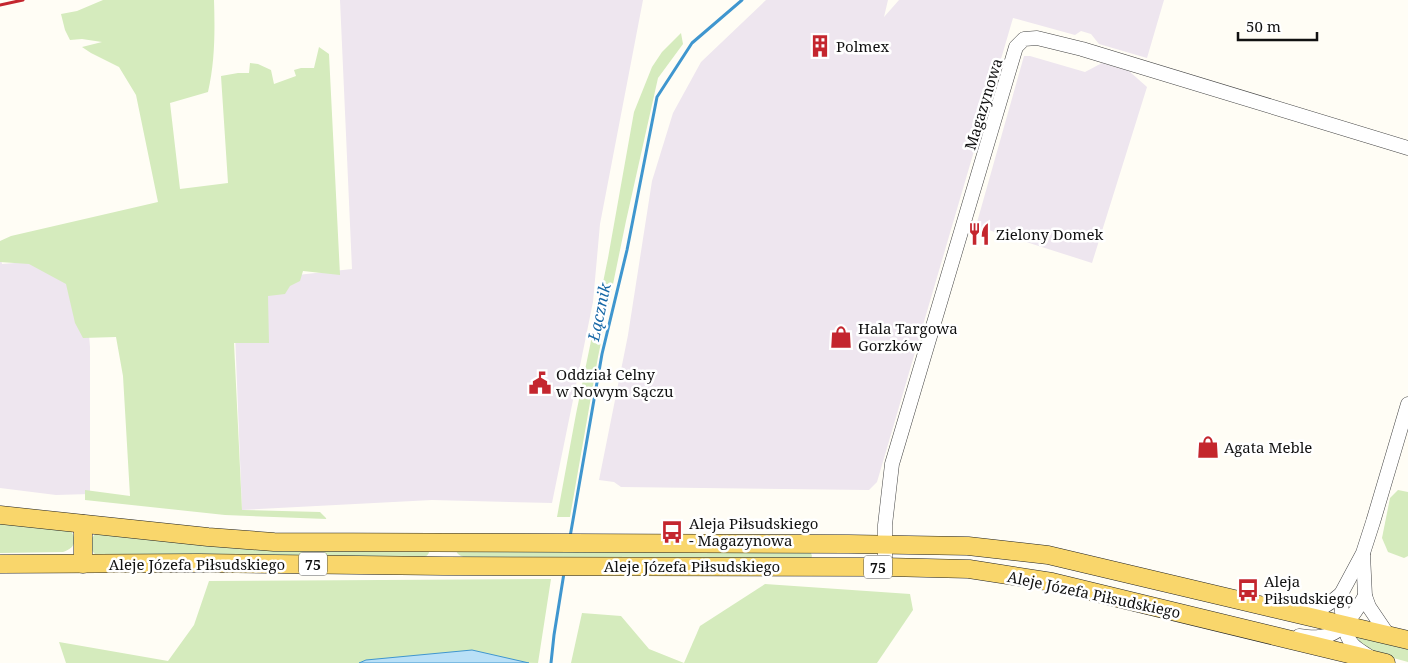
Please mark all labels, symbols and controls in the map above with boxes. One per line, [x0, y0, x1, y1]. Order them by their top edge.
scale bar [1238, 10, 1317, 42]
text: 50 m [1246, 16, 1281, 36]
building icon: Polmex [807, 33, 833, 59]
place label: Polmex [836, 36, 890, 56]
street label: Magazynowa [960, 56, 1006, 152]
restaurant icon: Zielony Domek [966, 221, 992, 247]
place label: Zielony Domek [996, 224, 1104, 244]
water label: Łącznik [582, 280, 616, 344]
place label: Hala Targowa Gorzków [858, 318, 958, 355]
shop icon: Hala Targowa Gorzków [828, 324, 854, 350]
place label: Oddział Celny w Nowym Sączu [556, 364, 674, 401]
public building icon: Oddział Celny w Nowym Sączu [527, 370, 553, 396]
shop icon: Agata Meble [1195, 434, 1221, 460]
place label: Agata Meble [1224, 437, 1312, 457]
place label: Aleja Piłsudskiego - Magazynowa [689, 513, 818, 550]
bus stop icon: Aleja Piłsudskiego - Magazynowa [659, 519, 685, 545]
road number: 75 [299, 552, 327, 576]
street label: Aleje Józefa Piłsudskiego [109, 554, 285, 574]
street label: Aleje Józefa Piłsudskiego [604, 556, 780, 576]
road number: 75 [864, 556, 892, 578]
street label: Aleje Józefa Piłsudskiego [1006, 566, 1182, 622]
place label: Aleja Piłsudskiego [1264, 571, 1353, 608]
bus stop icon: Aleja Piłsudskiego [1235, 577, 1261, 603]

